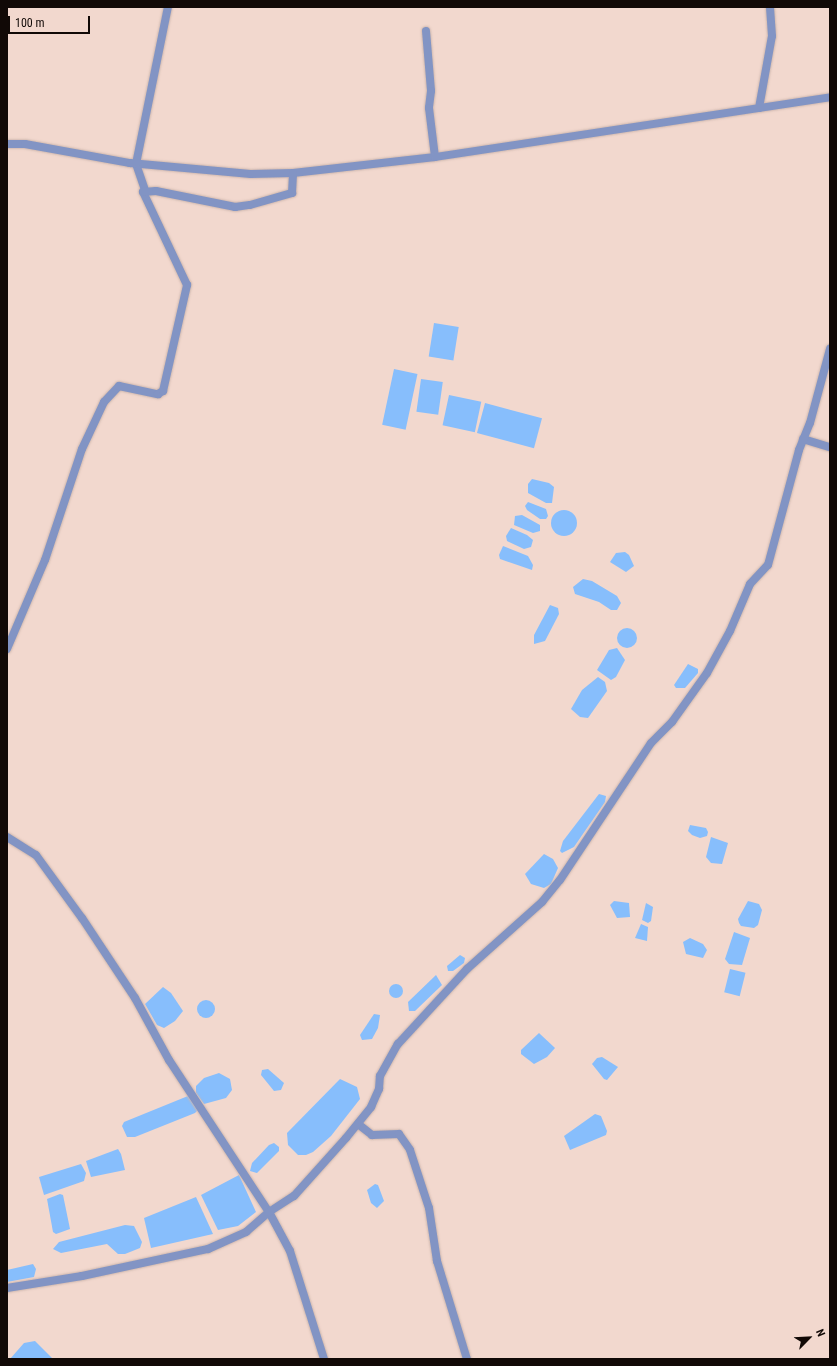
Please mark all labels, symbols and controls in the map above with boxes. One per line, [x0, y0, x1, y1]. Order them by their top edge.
scale bar [10, 8, 92, 34]
text: 100 m [15, 16, 45, 30]
north arrow [789, 1318, 829, 1358]
text: N [813, 1327, 828, 1339]

